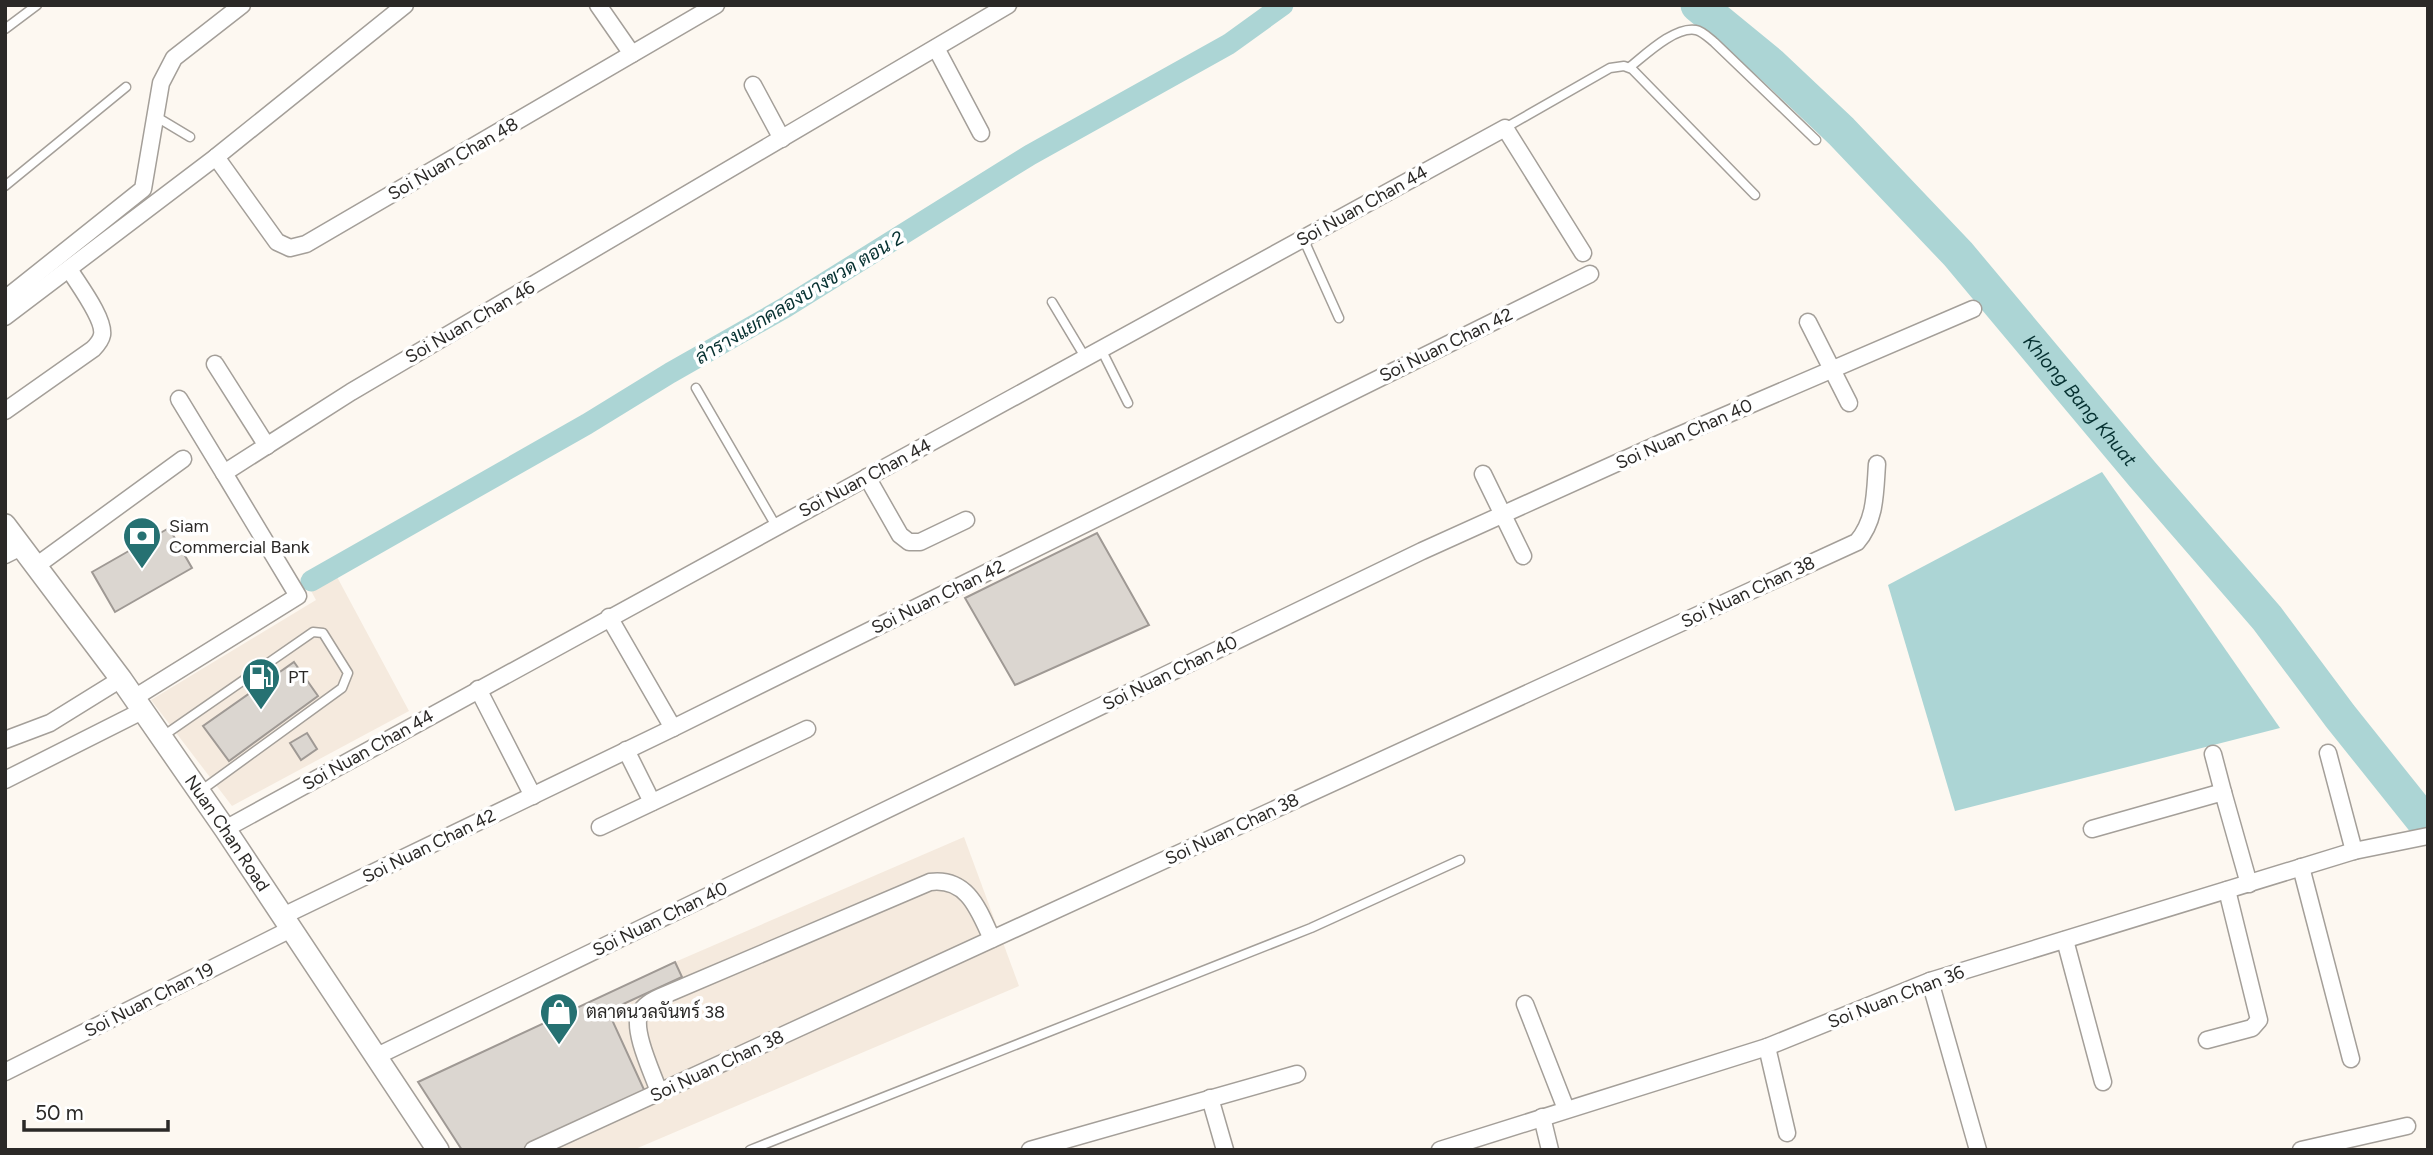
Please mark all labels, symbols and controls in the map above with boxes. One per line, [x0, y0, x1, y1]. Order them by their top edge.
street label: Soi Nuan Chan 48 [384, 113, 522, 205]
street label: Soi Nuan Chan 44 [1292, 161, 1432, 251]
water label: ลำรางแยกคลองบางขวด ตอน 2 [691, 226, 908, 369]
street label: Soi Nuan Chan 46 [401, 276, 539, 368]
street label: Soi Nuan Chan 42 [1376, 303, 1516, 387]
water label: Khlong Bang Khuat [2018, 330, 2142, 471]
street label: Soi Nuan Chan 40 [1612, 394, 1756, 474]
street label: Soi Nuan Chan 44 [795, 434, 935, 522]
bank icon: Siam Commercial Bank [121, 515, 163, 570]
place label: Siam Commercial Bank [169, 515, 310, 558]
street label: Soi Nuan Chan 38 [1678, 551, 1818, 633]
street label: Soi Nuan Chan 42 [868, 555, 1008, 639]
street label: Soi Nuan Chan 40 [1099, 631, 1241, 715]
fuel station icon: PT [240, 656, 282, 711]
place label: PT [288, 666, 308, 688]
street label: Soi Nuan Chan 44 [298, 705, 438, 795]
street label: Nuan Chan Road [180, 771, 274, 896]
street label: Soi Nuan Chan 38 [1162, 788, 1302, 870]
street label: Soi Nuan Chan 42 [359, 804, 499, 888]
street label: Soi Nuan Chan 40 [589, 877, 731, 961]
street label: Soi Nuan Chan 19 [81, 958, 217, 1042]
street label: Soi Nuan Chan 36 [1825, 961, 1967, 1033]
shop icon: ตลาดนวลจันทร์ 38 [538, 991, 580, 1046]
place label: ตลาดนวลจันทร์ 38 [586, 999, 725, 1023]
street label: Soi Nuan Chan 38 [647, 1025, 787, 1107]
scale bar [24, 1088, 168, 1132]
text: 50 m [35, 1100, 84, 1125]

